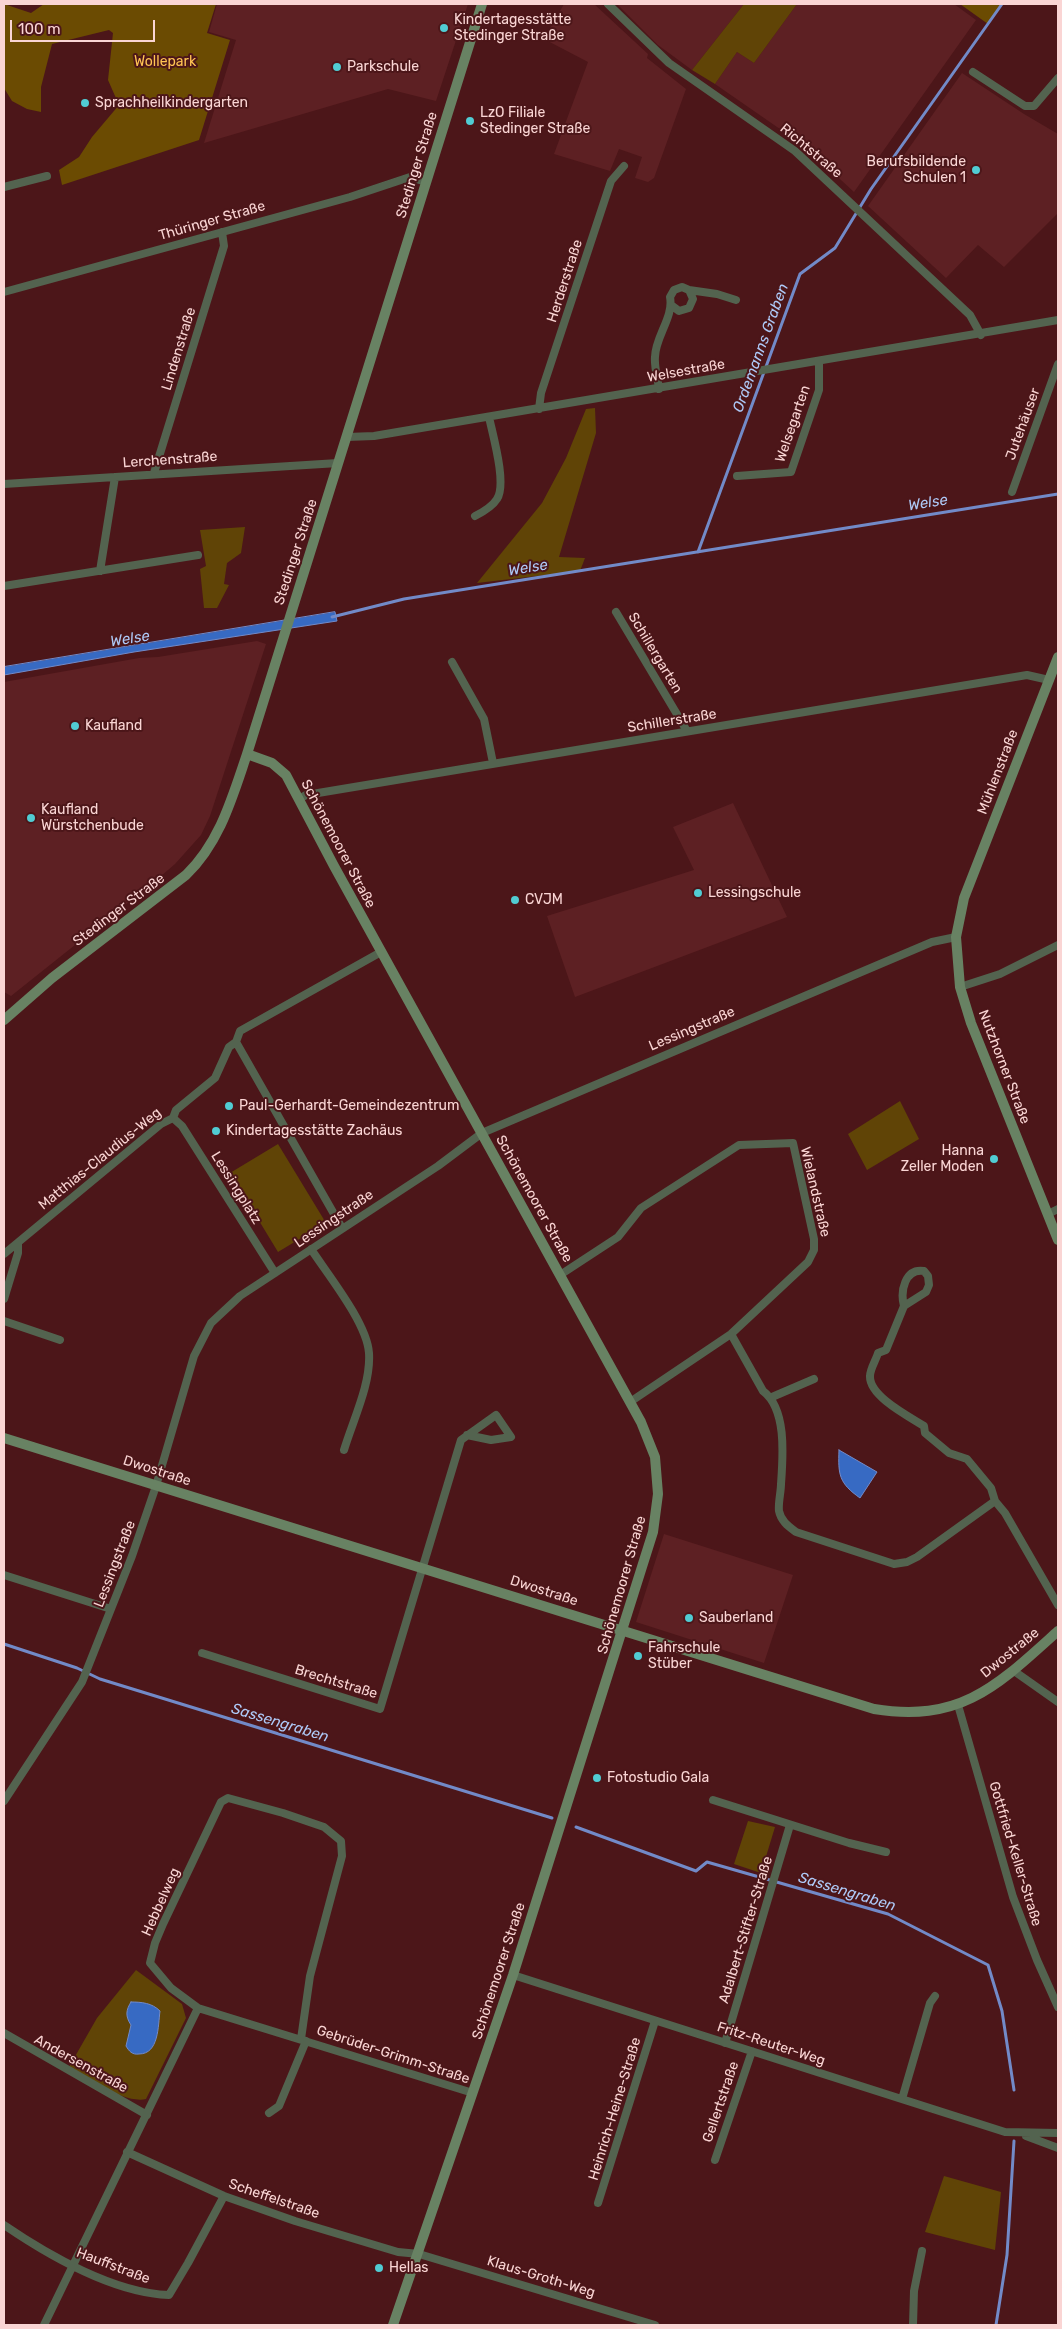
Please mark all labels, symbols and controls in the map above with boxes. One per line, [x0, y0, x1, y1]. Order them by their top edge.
scale bar [12, 10, 158, 42]
place label: Kindertagesstätte Stedinger Straße [454, 12, 571, 44]
text: 100 m [18, 20, 60, 38]
marker: Kindertagesstätte Stedinger Straße [438, 22, 450, 34]
park label: Wollepark [134, 54, 196, 70]
place label: Parkschule [347, 59, 419, 75]
marker: Parkschule [331, 61, 343, 73]
place label: Sprachheilkindergarten [95, 95, 248, 111]
marker: Sprachheilkindergarten [79, 97, 91, 109]
place label: LzO Filiale Stedinger Straße [480, 105, 590, 138]
street label: Stedinger Straße [393, 110, 441, 220]
marker: LzO Filiale Stedinger Straße [464, 115, 476, 127]
street label: Richtstraße [777, 120, 845, 182]
place label: Berufsbildende Schulen 1 [867, 154, 966, 186]
marker: Berufsbildende Schulen 1 [970, 164, 982, 176]
street label: Thüringer Straße [157, 198, 267, 244]
street label: Herderstraße [544, 237, 586, 325]
water label: Ordemanns Graben [729, 281, 793, 415]
street label: Lindenstraße [158, 305, 200, 393]
street label: Welsestraße [646, 356, 726, 386]
street label: Welsegarten [772, 383, 814, 465]
street label: Jutehäuser [1002, 386, 1044, 462]
street label: Lerchenstraße [122, 448, 218, 472]
water label: Welse [907, 491, 949, 515]
street label: Stedinger Straße [271, 497, 321, 607]
water label: Welse [507, 556, 549, 580]
street label: Schillergarten [624, 610, 686, 696]
water label: Welse [109, 627, 151, 651]
street label: Schillerstraße [626, 706, 718, 736]
place label: Kaufland [85, 718, 142, 734]
marker: Kaufland [69, 720, 81, 732]
street label: Mühlenstraße [974, 727, 1022, 817]
street label: Schönemoorer Straße [297, 777, 379, 911]
place label: Kaufland Würstchenbude [41, 802, 144, 834]
marker: Kaufland Würstchenbude [25, 812, 37, 824]
street label: Stedinger Straße [70, 870, 168, 950]
place label: Lessingschule [708, 885, 801, 901]
marker: Lessingschule [692, 887, 704, 899]
place label: CVJM [525, 892, 563, 908]
marker: CVJM [509, 894, 521, 906]
street label: Lessingstraße [647, 1003, 737, 1055]
street label: Nutzhorner Straße [974, 1008, 1034, 1126]
place label: Paul-Gerhardt-Gemeindezentrum [239, 1098, 459, 1114]
marker: Paul-Gerhardt-Gemeindezentrum [223, 1100, 235, 1112]
street label: Matthias-Claudius-Weg [35, 1104, 165, 1214]
place label: Kindertagesstätte Zachäus [226, 1123, 402, 1139]
marker: Kindertagesstätte Zachäus [210, 1125, 222, 1137]
street label: Schönemoorer Straße [492, 1132, 576, 1266]
place label: Hanna Zeller Moden [901, 1143, 984, 1176]
street label: Wielandstraße [796, 1145, 834, 1239]
street label: Lessingplatz [207, 1149, 265, 1227]
marker: Hanna Zeller Moden [988, 1153, 1000, 1165]
street label: Lessingstraße [291, 1186, 377, 1252]
street label: Dwostraße [121, 1452, 193, 1490]
street label: Schönemoorer Straße [594, 1514, 650, 1656]
street label: Lessingstraße [91, 1518, 139, 1610]
street label: Dwostraße [508, 1572, 580, 1610]
place label: Sauberland [699, 1610, 773, 1626]
marker: Sauberland [683, 1612, 695, 1624]
street label: Dwostraße [977, 1624, 1043, 1682]
place label: Fahrschule Stüber [648, 1640, 720, 1672]
marker: Fahrschule Stüber [632, 1650, 644, 1662]
street label: Brechtstraße [293, 1661, 379, 1703]
water label: Sassengraben [229, 1700, 331, 1746]
place label: Fotostudio Gala [607, 1770, 709, 1786]
marker: Fotostudio Gala [591, 1772, 603, 1784]
street label: Gottfried-Keller-Straße [985, 1780, 1045, 1928]
street label: Adalbert-Stifter-Straße [716, 1854, 776, 2006]
street label: Hebbelweg [138, 1865, 184, 1939]
water label: Sassengraben [796, 1869, 898, 1915]
street label: Schönemoorer Straße [469, 1900, 529, 2042]
street label: Fritz-Reuter-Weg [715, 2019, 827, 2069]
street label: Gebrüder-Grimm-Straße [314, 2022, 472, 2088]
street label: Andersenstraße [31, 2031, 131, 2097]
street label: Heinrich-Heine-Straße [585, 2035, 645, 2183]
street label: Gellertstraße [699, 2059, 743, 2145]
street label: Scheffelstraße [226, 2176, 322, 2222]
street label: Hauffstraße [74, 2244, 152, 2288]
street label: Klaus-Groth-Weg [485, 2253, 597, 2301]
place label: Hellas [389, 2260, 429, 2276]
marker: Hellas [373, 2262, 385, 2274]

